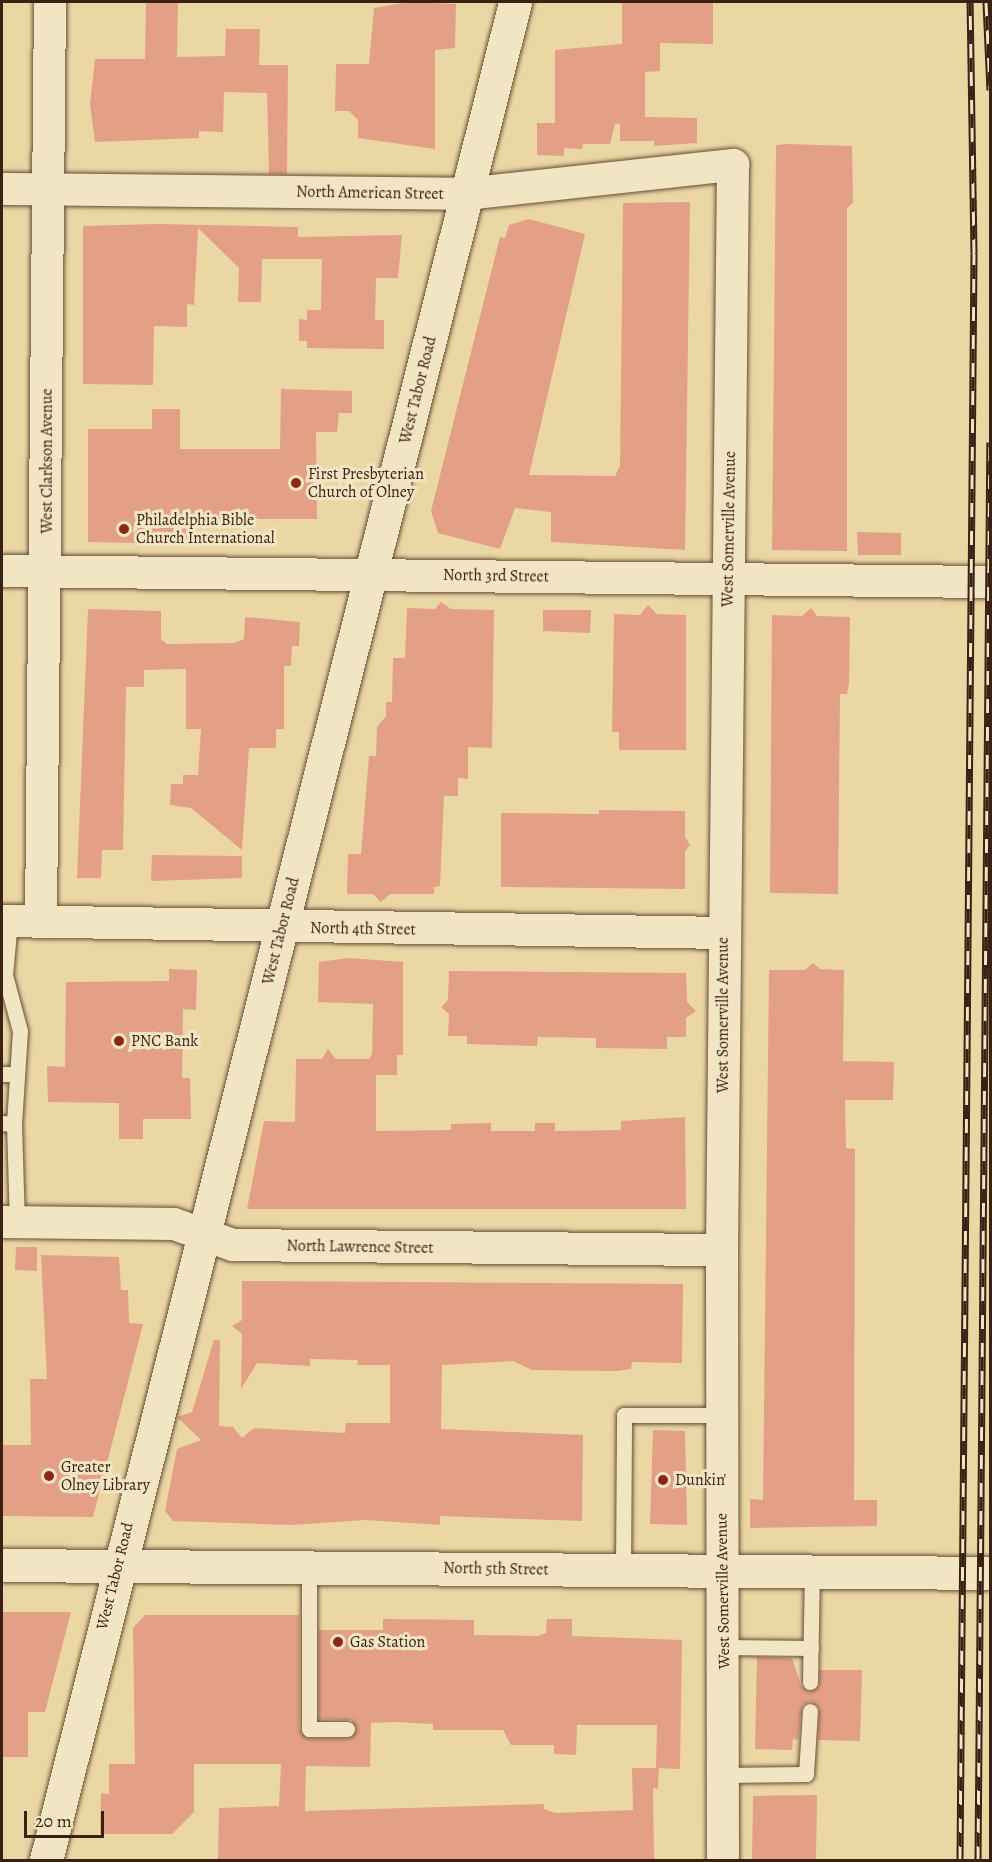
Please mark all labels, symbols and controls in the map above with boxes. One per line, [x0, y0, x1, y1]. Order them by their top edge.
street label: North American Street [296, 182, 444, 204]
street label: West Tabor Road [395, 334, 441, 446]
street label: West Clarkson Avenue [37, 388, 57, 534]
street label: West Somerville Avenue [718, 451, 740, 607]
place label: First Presbyterian Church of Olney [308, 464, 424, 502]
marker: First Presbyterian Church of Olney [289, 476, 303, 490]
place label: Philadelphia Bible Church International [136, 510, 275, 548]
marker: Philadelphia Bible Church International [117, 522, 131, 536]
street label: North 3rd Street [443, 565, 549, 587]
street label: West Tabor Road [258, 875, 304, 987]
street label: North 4th Street [310, 918, 416, 940]
street label: West Somerville Avenue [713, 937, 733, 1093]
place label: PNC Bank [131, 1031, 198, 1051]
marker: PNC Bank [112, 1034, 126, 1048]
street label: North Lawrence Street [286, 1236, 434, 1258]
place label: Greater Olney Library [61, 1457, 150, 1495]
marker: Greater Olney Library [42, 1469, 56, 1483]
place label: Dunkin' [675, 1470, 726, 1490]
marker: Dunkin' [656, 1473, 670, 1487]
street label: West Somerville Avenue [712, 1513, 734, 1669]
street label: West Tabor Road [92, 1520, 138, 1632]
street label: North 5th Street [443, 1558, 549, 1580]
place label: Gas Station [350, 1632, 425, 1652]
marker: Gas Station [331, 1635, 345, 1649]
scale bar [27, 1799, 106, 1837]
text: 20 m [35, 1809, 72, 1833]

